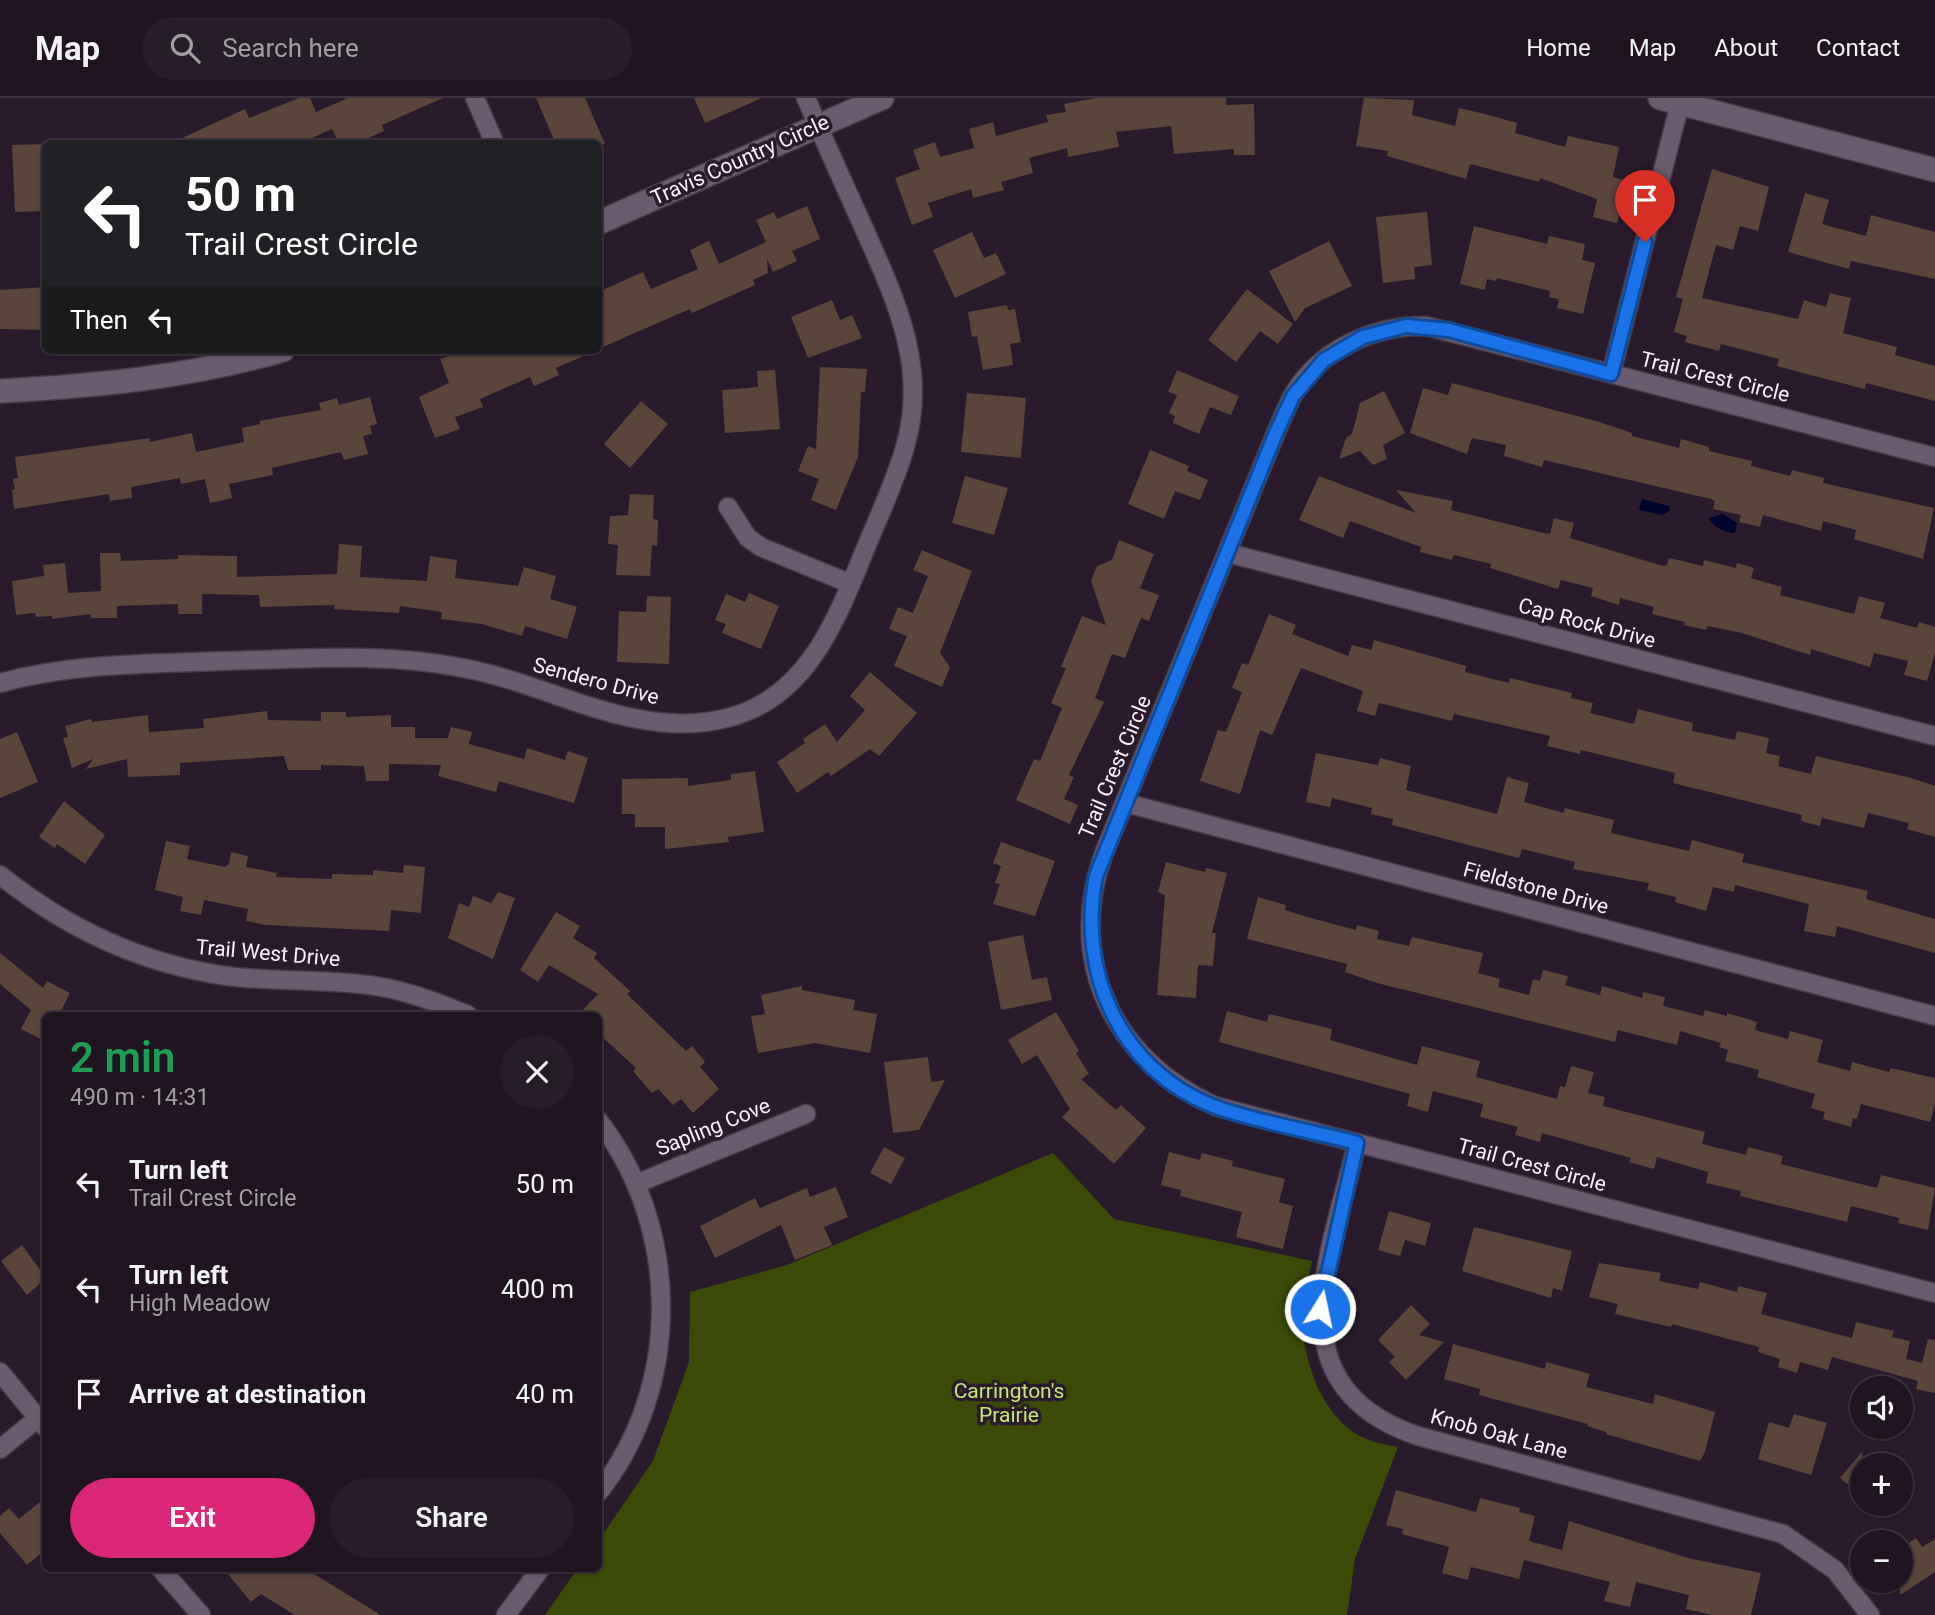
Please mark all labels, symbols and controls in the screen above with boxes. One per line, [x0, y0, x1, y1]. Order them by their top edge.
search box [142, 17, 632, 80]
text: Map [35, 29, 100, 68]
icon: search [166, 29, 204, 67]
text: Search here [222, 33, 359, 63]
text: Home [1526, 34, 1591, 62]
text: Map [1629, 34, 1676, 62]
text: About [1714, 34, 1778, 62]
text: Contact [1816, 34, 1900, 62]
street label: Travis Country Circle [647, 110, 833, 210]
text: 50 m [185, 166, 296, 223]
icon: left [70, 168, 161, 259]
pin [1615, 170, 1675, 242]
icon: arrive [1626, 181, 1664, 219]
text: Trail Crest Circle [185, 225, 418, 263]
icon: left [142, 301, 180, 339]
text: Then [70, 305, 128, 335]
street label: Trail Crest Circle [1638, 347, 1792, 407]
street label: Cap Rock Drive [1516, 593, 1658, 653]
street label: Sendero Drive [530, 653, 662, 709]
street label: Trail Crest Circle [1074, 692, 1156, 842]
street label: Fieldstone Drive [1461, 857, 1611, 919]
street label: Trail West Drive [195, 935, 341, 971]
text: 2 min [70, 1033, 175, 1082]
button: close [500, 1035, 574, 1109]
text: 490 m · 14:31 [70, 1084, 209, 1111]
street label: Sapling Cove [652, 1093, 774, 1161]
street label: Trail Crest Circle [1455, 1134, 1609, 1196]
text: Turn left [129, 1155, 228, 1185]
icon: left [70, 1165, 108, 1203]
text: 50 m [516, 1169, 574, 1199]
text: Trail Crest Circle [129, 1185, 296, 1212]
text: Turn left [129, 1260, 228, 1290]
icon: left [70, 1270, 108, 1308]
position arrow [1283, 1272, 1357, 1346]
text: 400 m [501, 1274, 574, 1304]
text: High Meadow [129, 1290, 270, 1317]
icon: arrive [70, 1375, 108, 1413]
map controls [1850, 1376, 1913, 1593]
button: sound [1850, 1376, 1913, 1439]
text: Arrive at destination [129, 1379, 366, 1409]
text: 40 m [516, 1379, 574, 1409]
park label: Carrington's Prairie [954, 1379, 1064, 1427]
street label: Knob Oak Lane [1428, 1404, 1570, 1464]
button: + [1850, 1453, 1913, 1516]
button: Exit [70, 1478, 315, 1558]
button: Share [329, 1478, 574, 1558]
button: − [1850, 1530, 1913, 1593]

